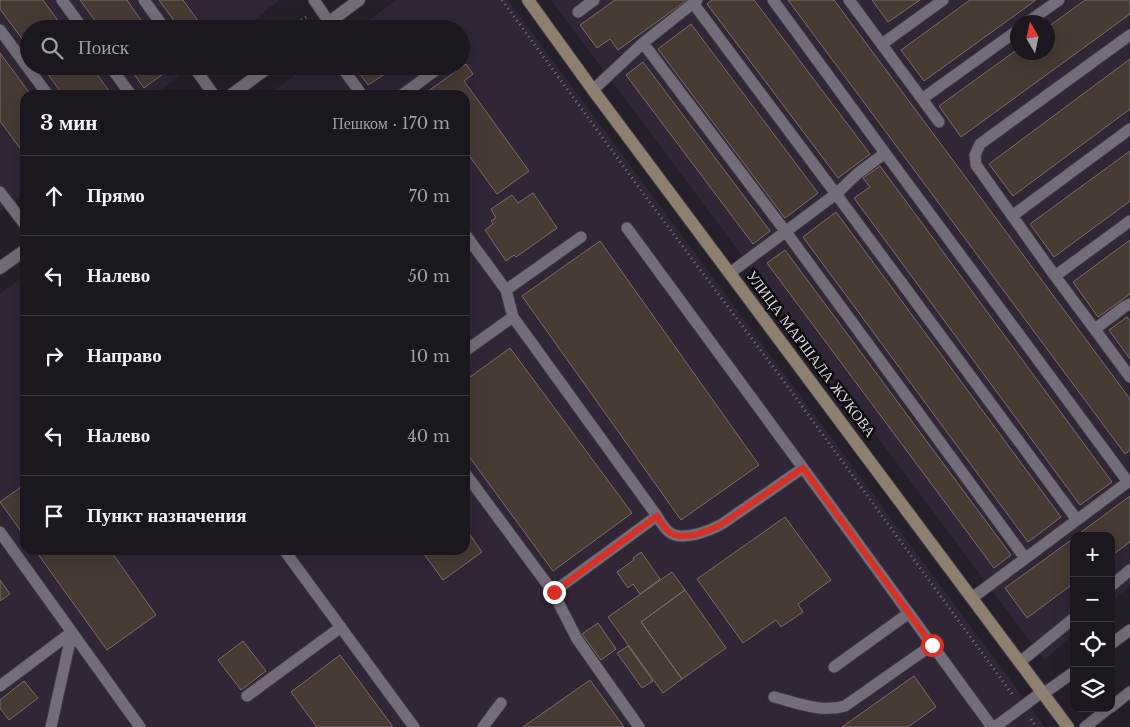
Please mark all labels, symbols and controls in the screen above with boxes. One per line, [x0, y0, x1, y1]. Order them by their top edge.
north arrow [1010, 15, 1055, 60]
search box [20, 20, 470, 75]
icon: search [38, 34, 66, 62]
text: Поиск [78, 36, 129, 59]
text: 3 мин [40, 110, 97, 136]
text: Пешком · 170 m [332, 113, 450, 133]
icon: ahead [40, 182, 68, 210]
text: Прямо [87, 184, 145, 207]
text: 70 m [409, 186, 450, 206]
icon: left [40, 262, 68, 290]
text: Налево [87, 264, 150, 287]
text: 50 m [408, 266, 450, 286]
street label: УЛИЦА МАРШАЛА ЖУКОВА [742, 267, 880, 441]
icon: right [40, 342, 68, 370]
text: Направо [87, 344, 162, 367]
text: 10 m [410, 346, 450, 366]
icon: left [40, 422, 68, 450]
text: Налево [87, 424, 150, 447]
text: 40 m [407, 426, 450, 446]
icon: arrive [40, 502, 68, 530]
text: Пункт назначения [87, 504, 247, 527]
map controls [1070, 532, 1115, 712]
button: + [1070, 532, 1115, 577]
button: − [1070, 577, 1115, 622]
route end [543, 581, 566, 604]
button: locate [1070, 622, 1115, 667]
route start [921, 634, 944, 657]
button: layers [1070, 667, 1115, 712]

